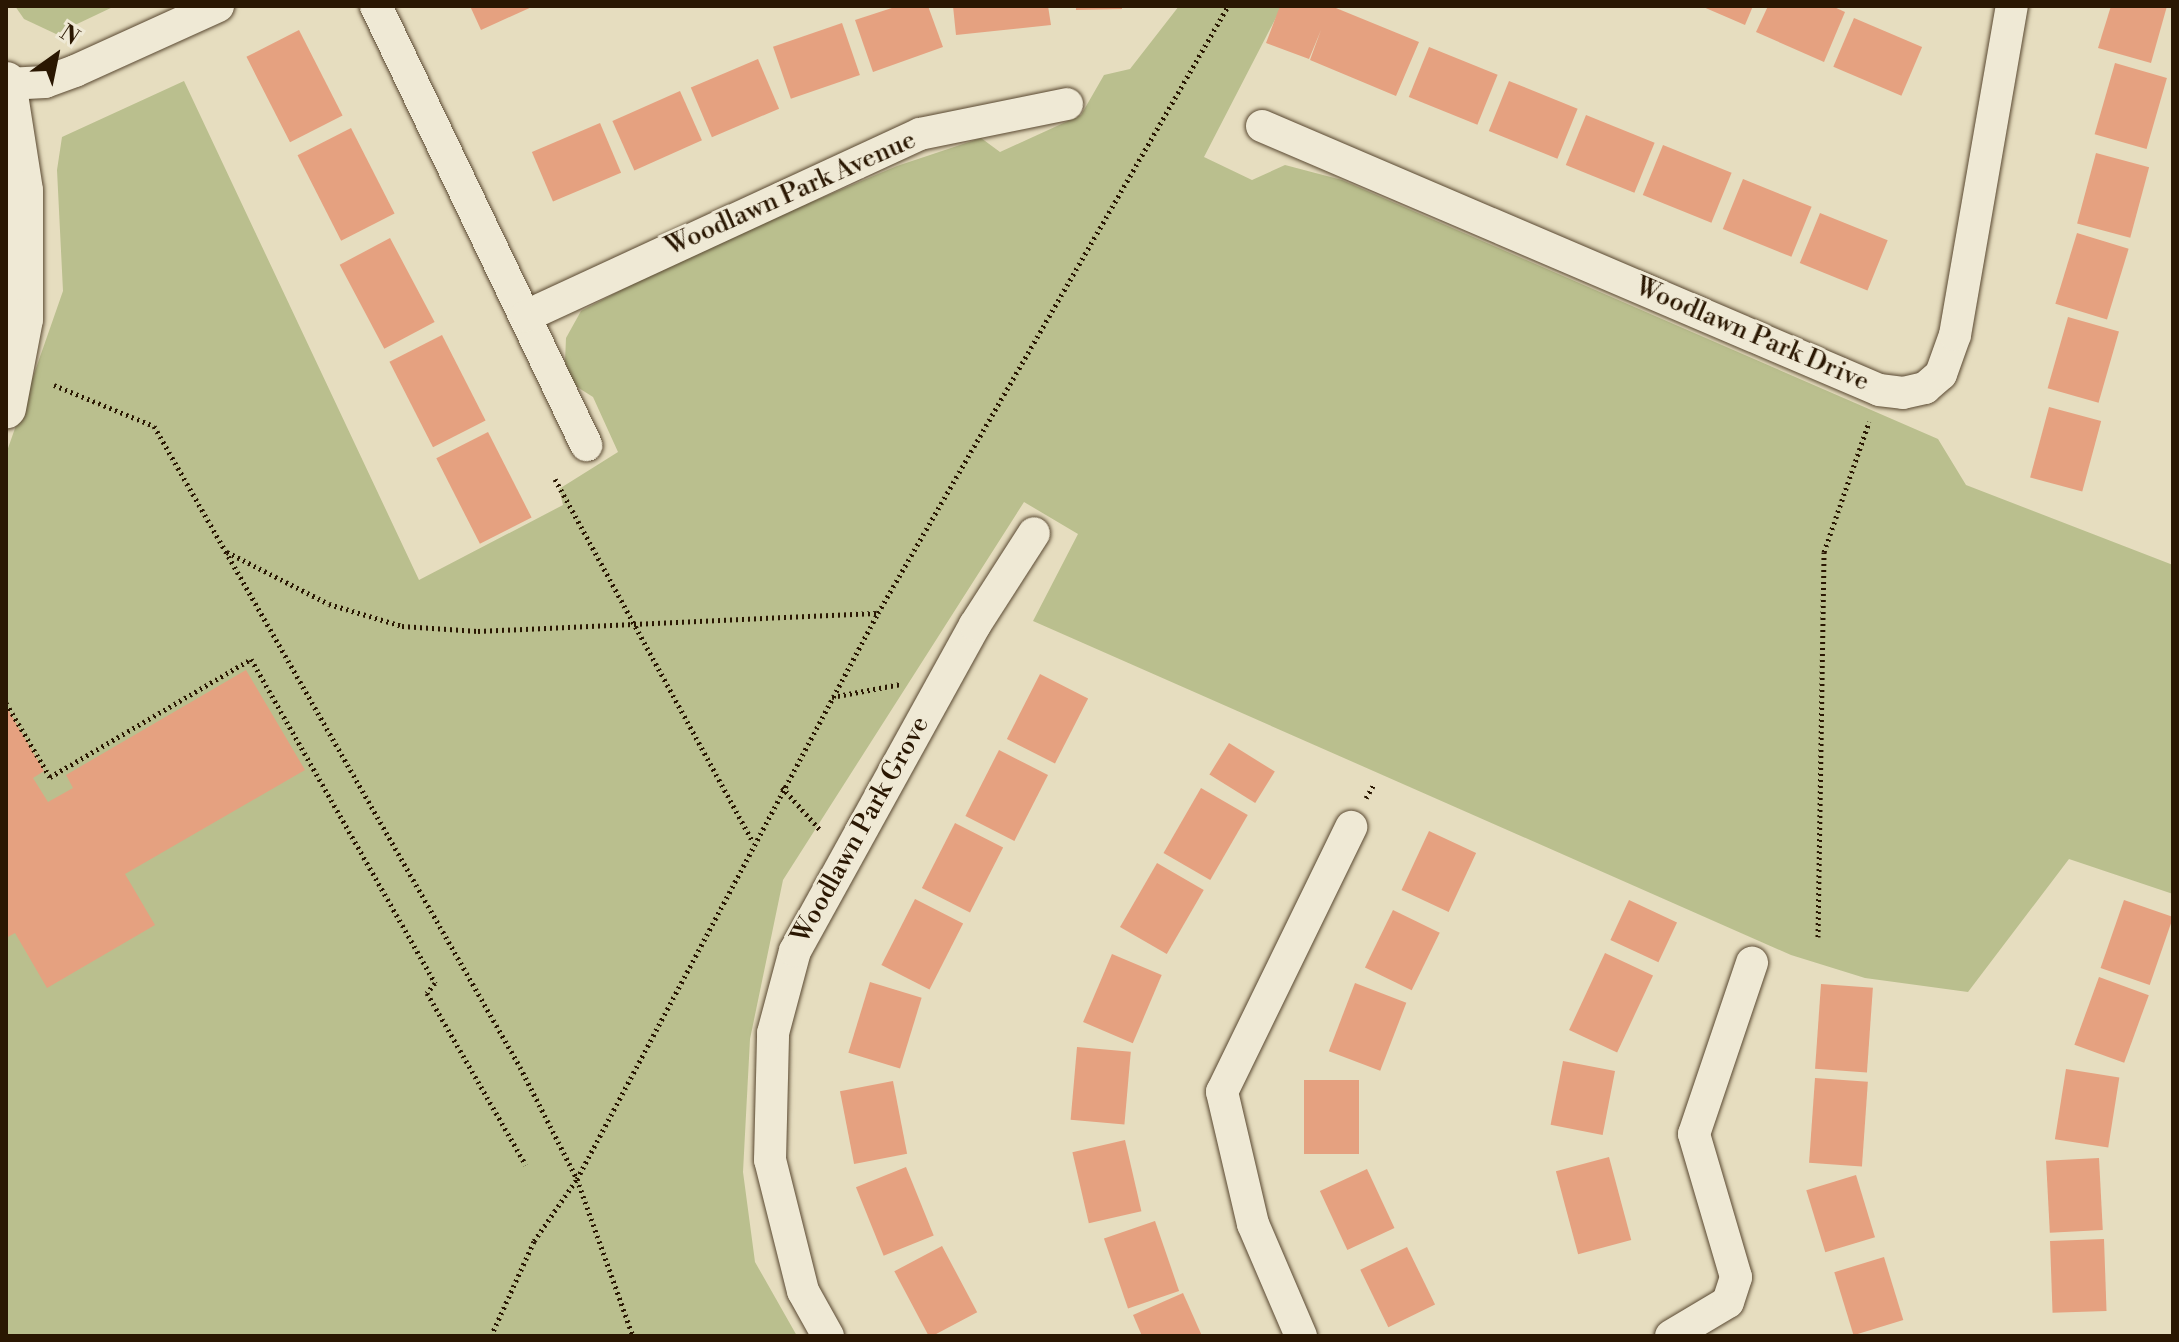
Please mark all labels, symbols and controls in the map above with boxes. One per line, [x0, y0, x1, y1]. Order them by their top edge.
north arrow [16, 16, 96, 96]
text: N [55, 19, 84, 52]
street label: Woodlawn Park Avenue [661, 125, 921, 263]
street label: Woodlawn Park Drive [1630, 272, 1874, 398]
street label: Woodlawn Park Grove [786, 711, 936, 949]

